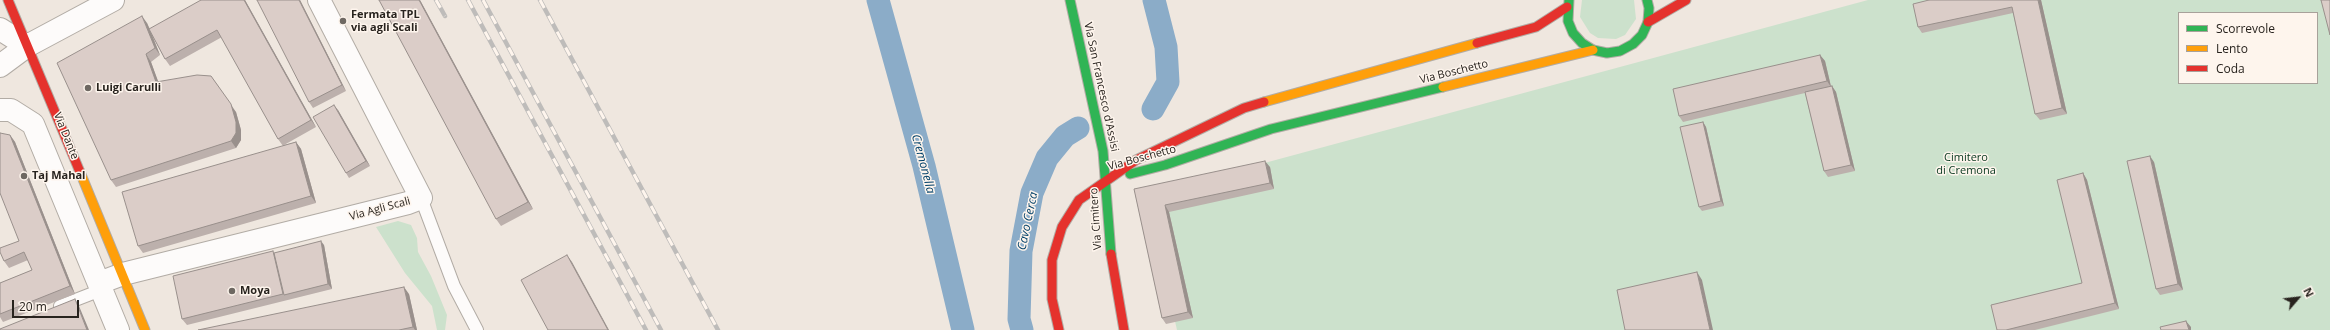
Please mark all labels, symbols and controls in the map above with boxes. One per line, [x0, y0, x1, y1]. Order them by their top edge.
place label: Fermata TPL via agli Scali [351, 8, 420, 34]
legend [2178, 12, 2318, 84]
marker: Fermata TPL via agli Scali [338, 16, 348, 26]
text: Scorrevole [2216, 20, 2275, 37]
street label: Via San Francesco d'Assisi [1081, 21, 1121, 153]
text: Lento [2216, 40, 2248, 57]
street label: Via Boschetto [1418, 57, 1490, 87]
text: Coda [2216, 60, 2245, 77]
place label: Luigi Carulli [96, 81, 161, 95]
marker: Luigi Carulli [83, 83, 93, 93]
street label: Via Dante [51, 111, 81, 161]
water label: Cremonella [908, 133, 938, 195]
street label: Via Boschetto [1107, 143, 1177, 173]
park label: Cimitero di Cremona [1936, 151, 1996, 177]
place label: Taj Mahal [32, 169, 85, 183]
marker: Taj Mahal [19, 171, 29, 181]
street label: Via Cimitero [1087, 188, 1105, 250]
water label: Cavo Cerca [1015, 191, 1041, 251]
street label: Via Agli Scali [348, 195, 412, 223]
north arrow [2278, 278, 2318, 318]
place label: Moya [240, 284, 270, 298]
text: N [2300, 285, 2318, 300]
marker: Moya [227, 286, 237, 296]
scale bar [14, 292, 81, 318]
text: 20 m [19, 298, 47, 315]

